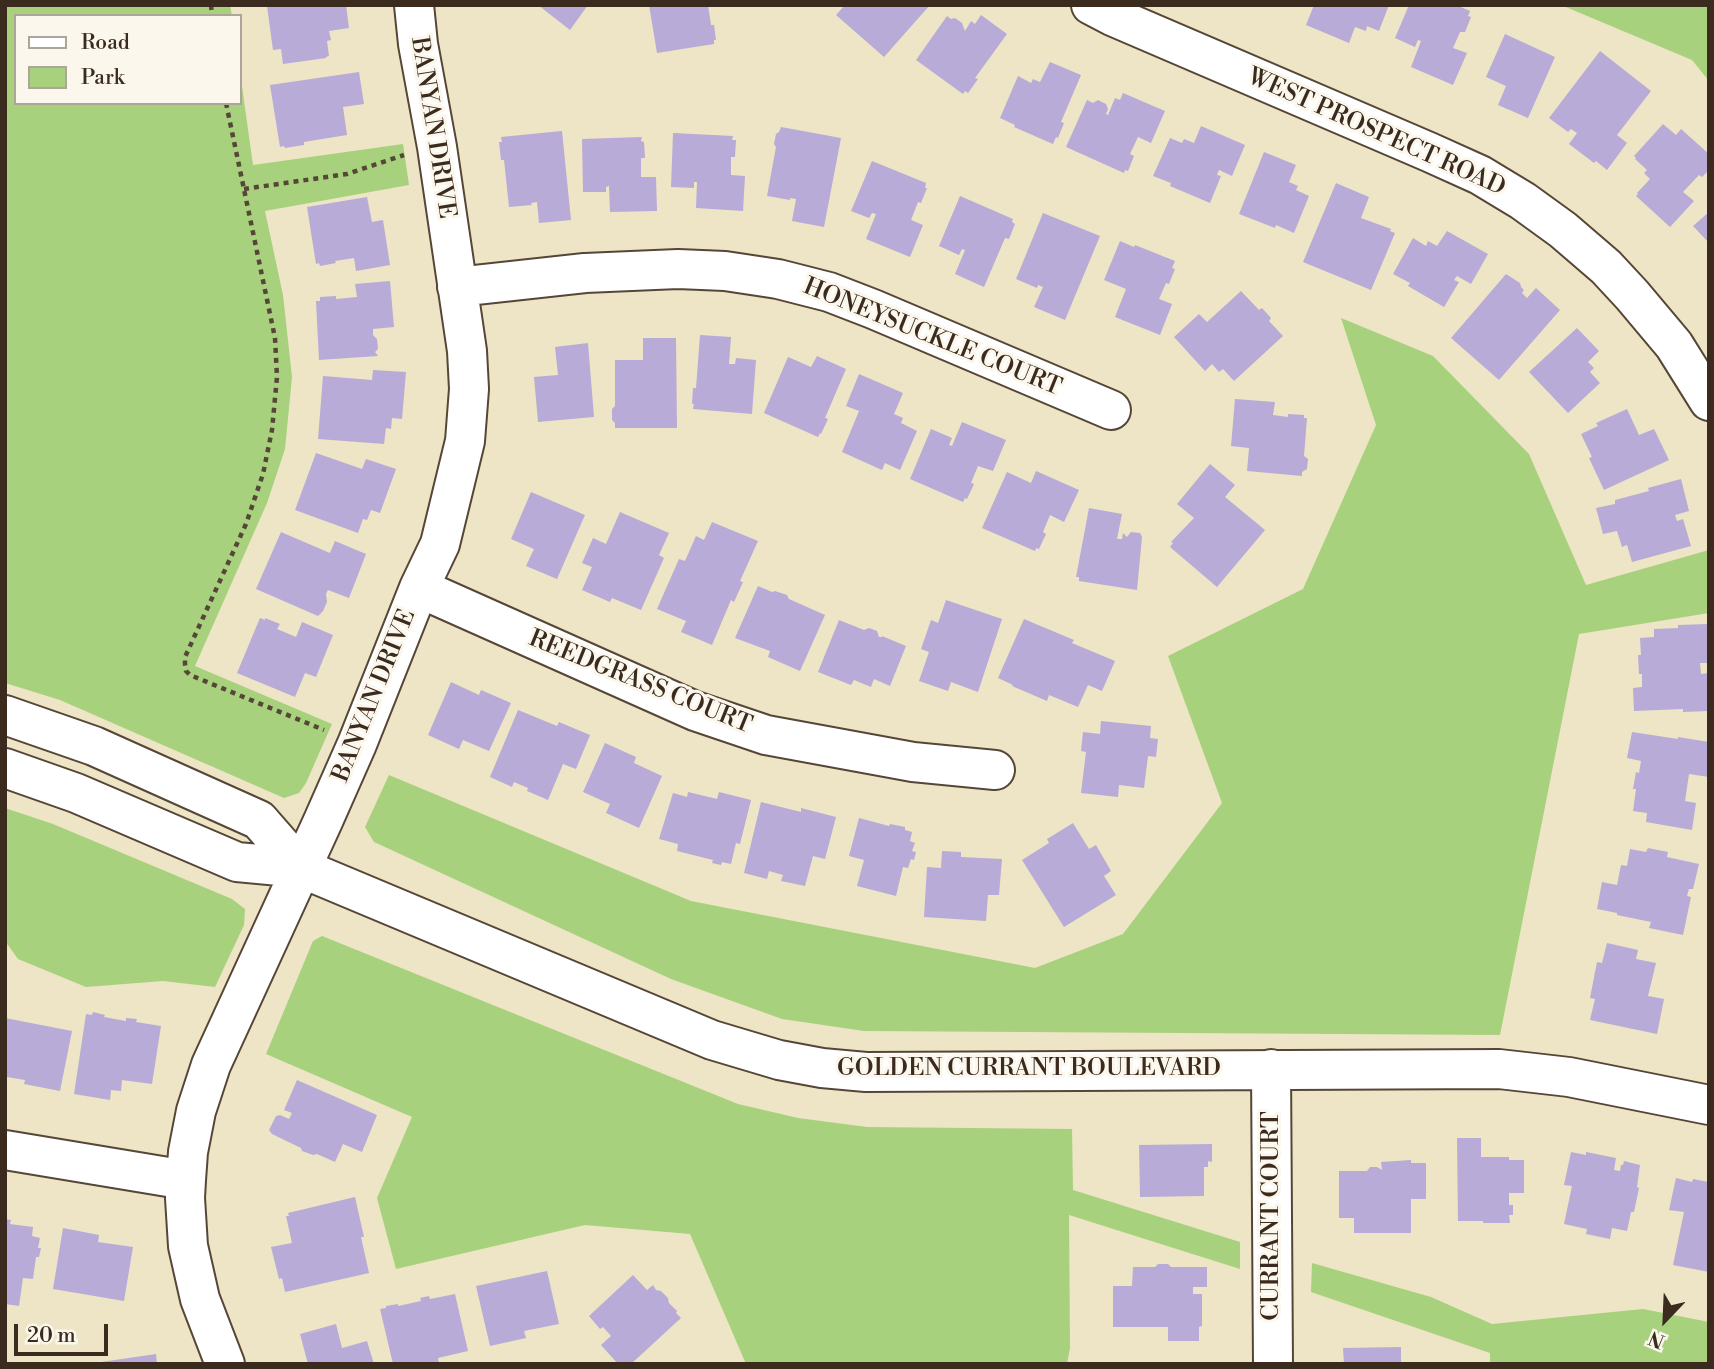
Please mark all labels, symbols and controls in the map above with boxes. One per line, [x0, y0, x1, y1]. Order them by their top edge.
legend [14, 14, 242, 105]
text: Road [81, 30, 130, 56]
street label: BANYAN DRIVE [403, 35, 461, 221]
street label: WEST PROSPECT ROAD [1243, 63, 1509, 203]
text: Park [81, 65, 125, 91]
street label: HONEYSUCKLE COURT [799, 273, 1065, 403]
street label: BANYAN DRIVE [327, 606, 423, 786]
street label: REEDGRASS COURT [524, 625, 756, 741]
street label: GOLDEN CURRANT BOULEVARD [837, 1055, 1221, 1083]
street label: CURRANT COURT [1258, 1111, 1286, 1321]
north arrow [1630, 1285, 1700, 1355]
scale bar [18, 1310, 112, 1354]
text: 20 m [27, 1323, 76, 1349]
text: N [1645, 1325, 1668, 1353]

